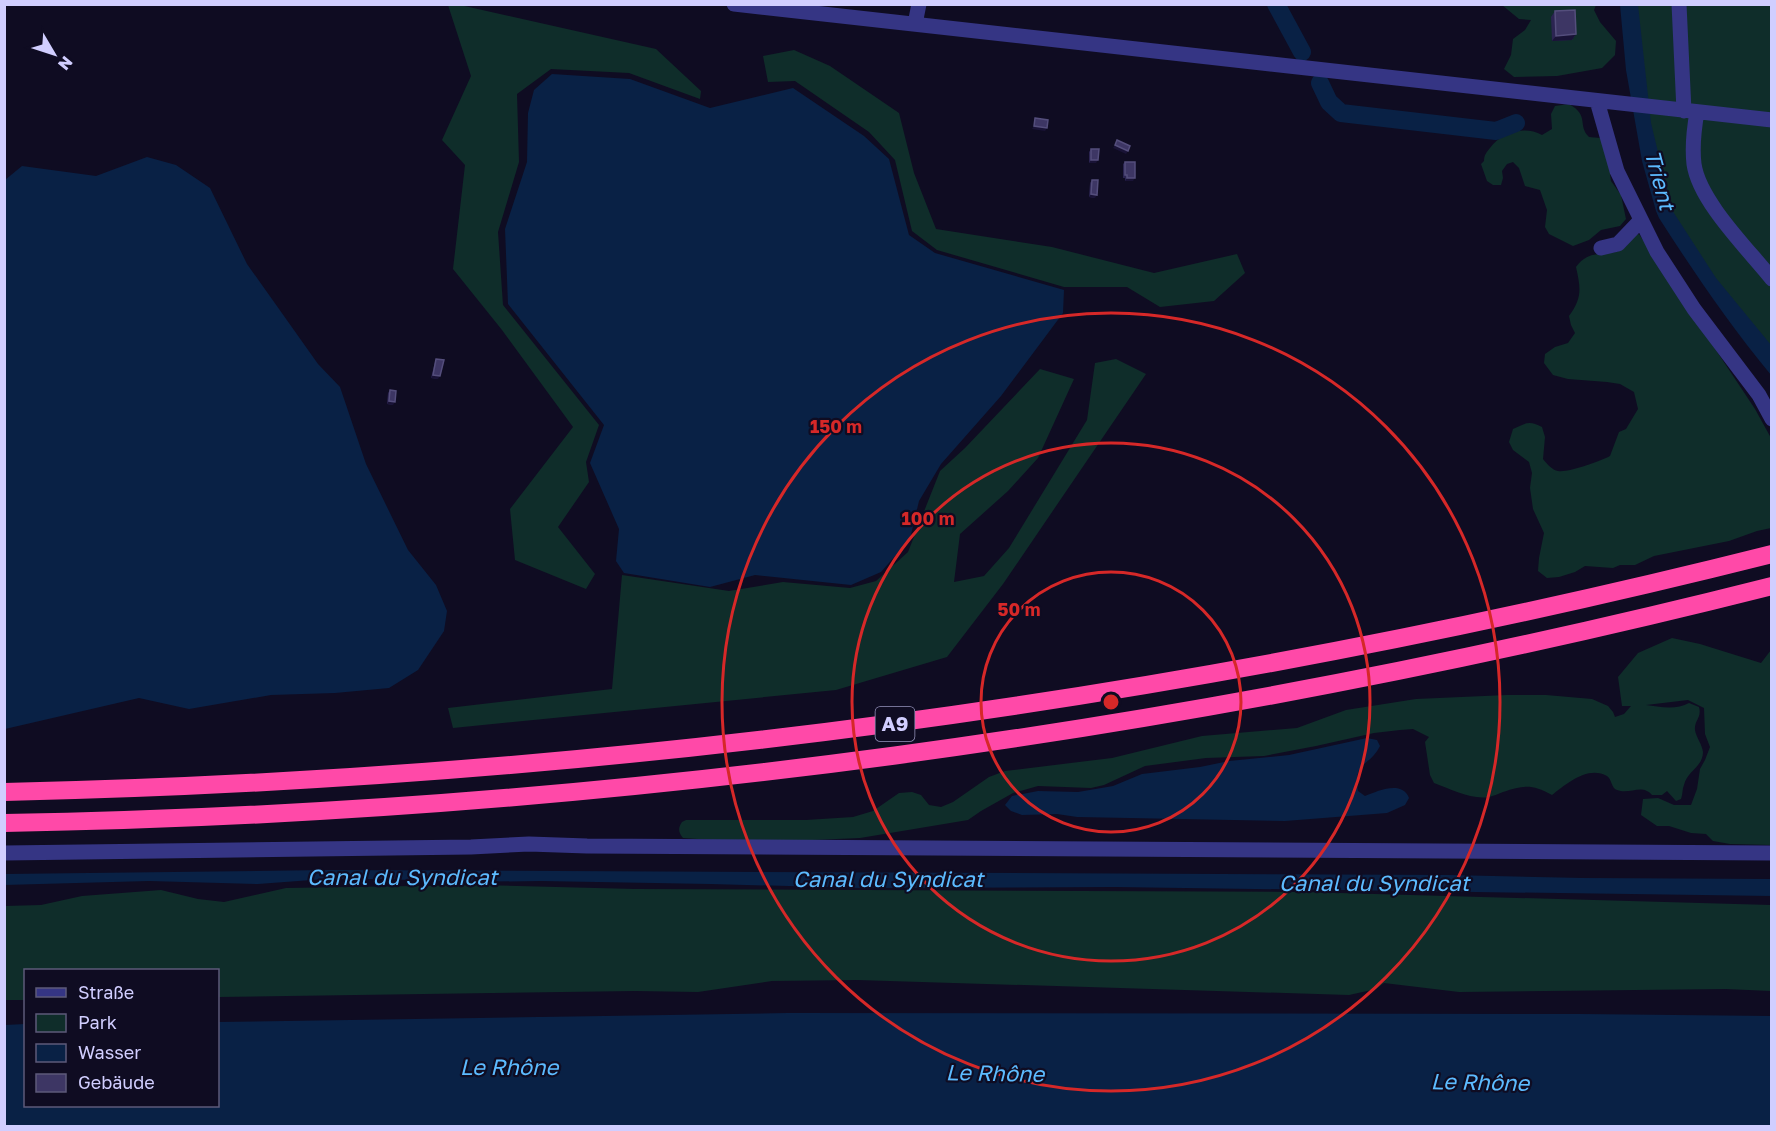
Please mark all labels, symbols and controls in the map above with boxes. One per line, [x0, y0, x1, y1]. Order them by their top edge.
north arrow [24, 24, 84, 84]
text: N [54, 52, 77, 74]
water label: Trient [1640, 147, 1682, 215]
text: 150 m [810, 415, 862, 437]
text: 100 m [902, 507, 954, 529]
text: 50 m [998, 598, 1040, 620]
centre of rings [1101, 692, 1121, 712]
road number: A9 [876, 707, 914, 741]
water label: Canal du Syndicat [307, 863, 499, 890]
water label: Canal du Syndicat [793, 865, 985, 892]
water label: Canal du Syndicat [1279, 869, 1471, 896]
legend [24, 969, 219, 1107]
text: Straße [78, 981, 134, 1003]
text: Park [78, 1011, 117, 1033]
text: Wasser [78, 1041, 141, 1063]
water label: Le Rhône [460, 1053, 561, 1080]
water label: Le Rhône [945, 1058, 1047, 1087]
water label: Le Rhône [1430, 1067, 1532, 1096]
text: Gebäude [78, 1071, 155, 1093]

